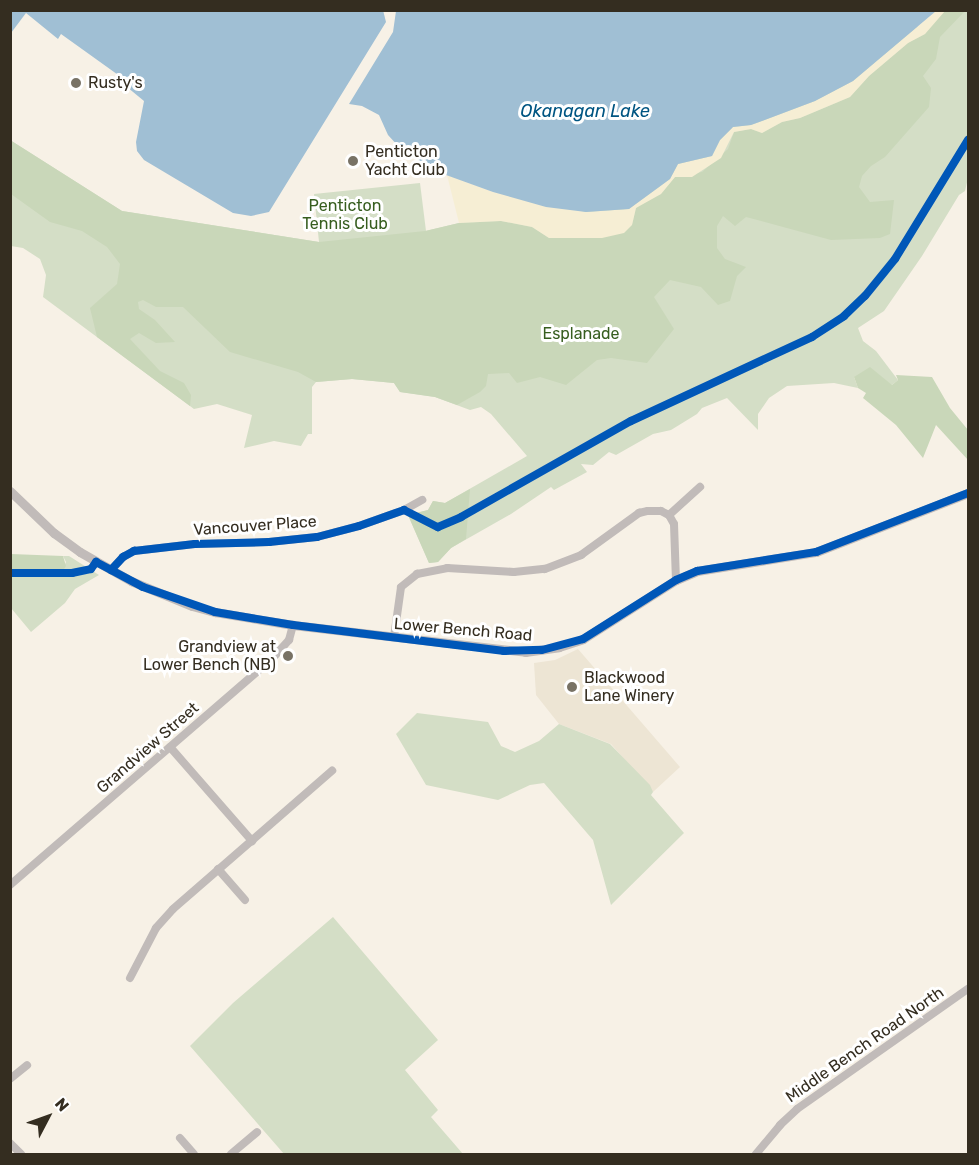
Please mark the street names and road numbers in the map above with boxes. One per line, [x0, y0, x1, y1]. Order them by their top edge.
street label: Vancouver Place [192, 512, 318, 540]
street label: Lower Bench Road [393, 614, 533, 646]
street label: Grandview Street [93, 698, 203, 798]
street label: Middle Bench Road North [782, 983, 948, 1107]

